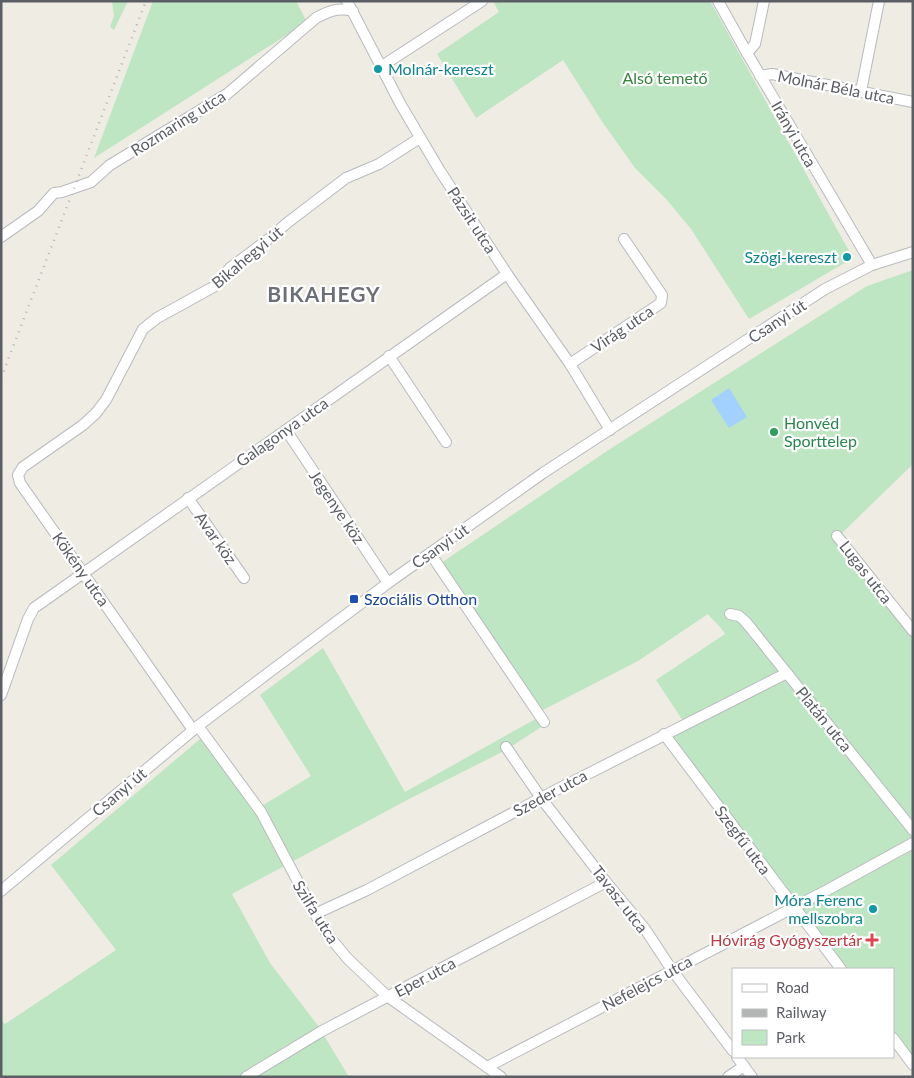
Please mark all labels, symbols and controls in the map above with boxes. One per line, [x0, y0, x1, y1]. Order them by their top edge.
place label: Molnár-kereszt [388, 59, 494, 78]
marker: Molnár-kereszt [372, 63, 384, 75]
street label: Molnár Béla utca [776, 66, 896, 107]
park label: Alsó temető [622, 68, 708, 87]
street label: Rozmaring utca [127, 86, 229, 159]
street label: Irányi utca [768, 97, 821, 170]
street label: Pázsit utca [444, 183, 501, 256]
street label: Bikahegyi út [207, 221, 286, 292]
place label: Szögi-kereszt [744, 247, 837, 266]
marker: Szögi-kereszt [841, 251, 853, 263]
district label: BIKAHEGY [267, 281, 381, 306]
street label: Csanyi út [744, 295, 809, 346]
street label: Virág utca [587, 301, 656, 356]
street label: Galagonya utca [232, 393, 331, 470]
place label: Honvéd Sporttelep [784, 413, 857, 450]
marker: Honvéd Sporttelep [768, 426, 780, 438]
street label: Jegenye köz [306, 466, 369, 547]
street label: Avar köz [192, 508, 241, 568]
street label: Csanyi út [408, 519, 472, 572]
street label: Kökény utca [49, 528, 114, 609]
street label: Lugas utca [836, 537, 897, 607]
place label: Szociális Otthon [364, 589, 477, 608]
marker: Szociális Otthon [348, 593, 360, 605]
street label: Platán utca [792, 682, 856, 755]
street label: Csanyi út [88, 763, 150, 820]
street label: Szeder utca [509, 765, 590, 820]
street label: Szegfű utca [711, 802, 775, 878]
street label: Tavasz utca [588, 861, 652, 936]
street label: Szilfa utca [290, 877, 343, 947]
place label: Móra Ferenc mellszobra [774, 890, 863, 927]
marker: Móra Ferenc mellszobra [867, 903, 879, 915]
place label: Hóvirág Gyógyszertár [710, 930, 862, 949]
marker: Hóvirág Gyógyszertár [866, 934, 878, 946]
street label: Nefelejcs utca [599, 951, 695, 1014]
street label: Eper utca [391, 953, 458, 1000]
legend [732, 968, 894, 1058]
text: Road [776, 978, 809, 996]
text: Railway [776, 1003, 827, 1021]
text: Park [776, 1028, 806, 1046]

